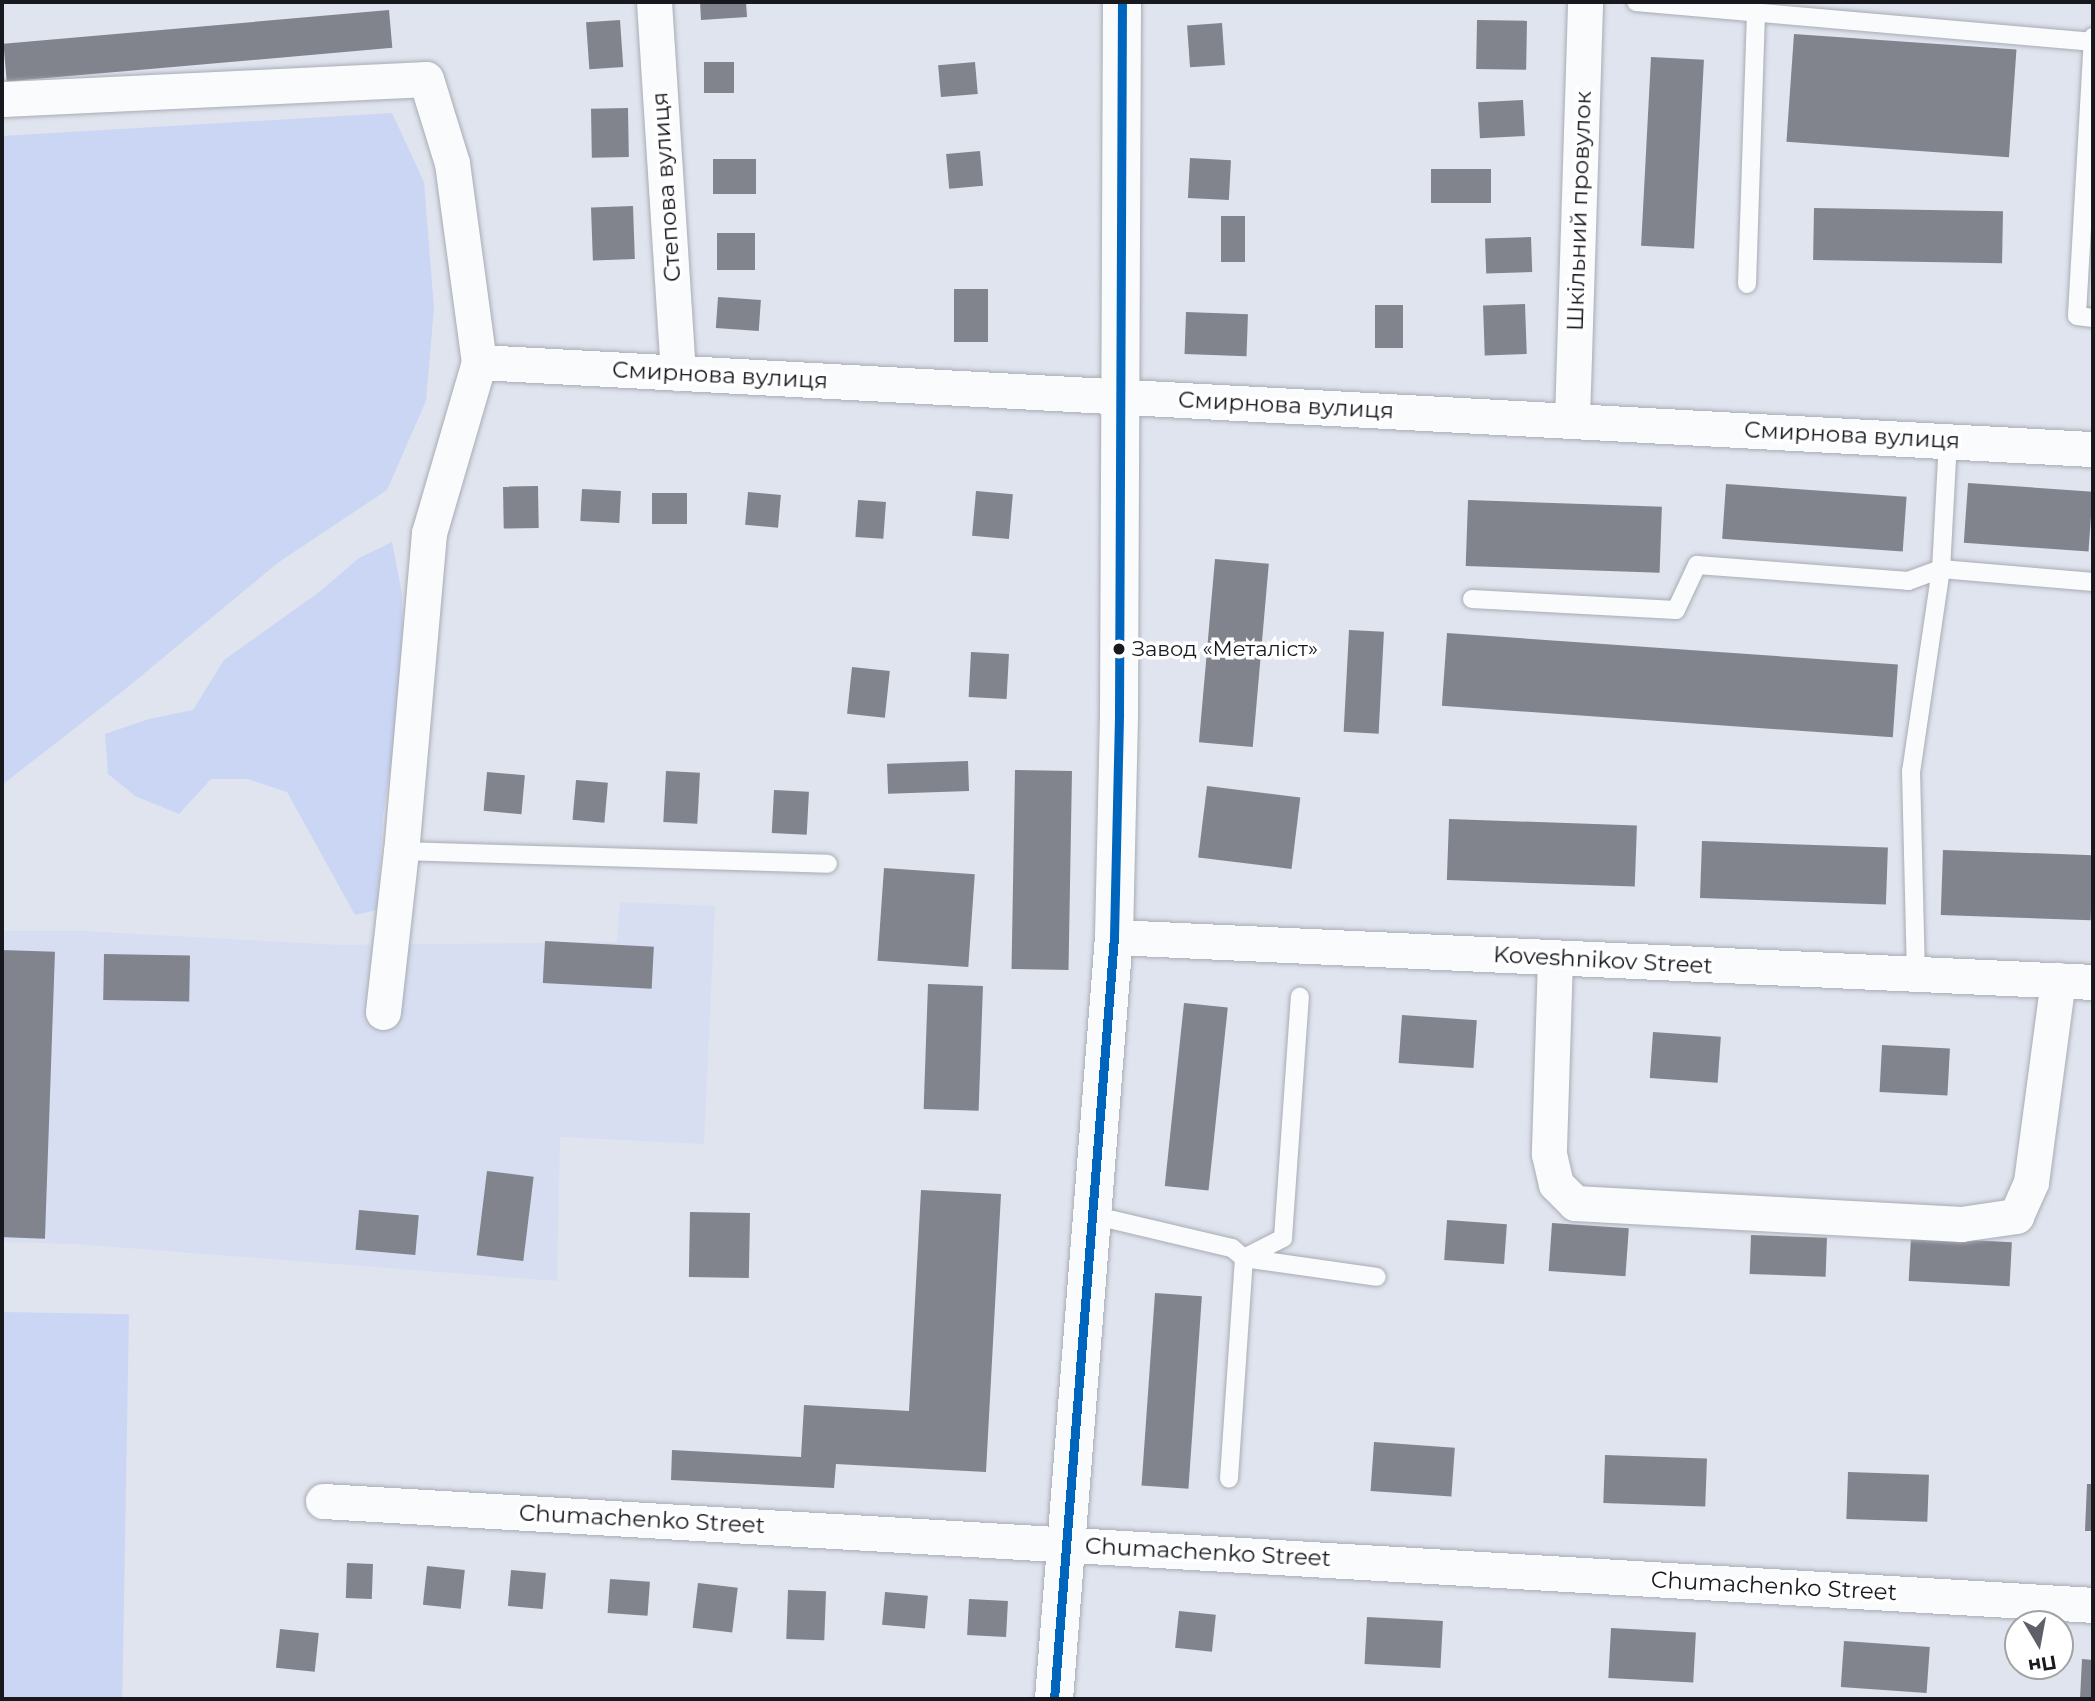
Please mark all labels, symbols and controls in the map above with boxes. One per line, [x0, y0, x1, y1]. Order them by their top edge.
street label: Шкільний провулок [1561, 90, 1597, 332]
street label: Степова вулиця [646, 91, 686, 283]
street label: Смирнова вулиця [611, 356, 829, 394]
street label: Смирнова вулиця [1177, 386, 1395, 424]
street label: Смирнова вулиця [1743, 416, 1961, 454]
place label: Завод «Металіст» [1132, 636, 1318, 662]
marker: Завод «Металіст» [1112, 642, 1126, 656]
street label: Koveshnikov Street [1493, 940, 1713, 980]
street label: Chumachenko Street [518, 1499, 766, 1539]
street label: Chumachenko Street [1084, 1532, 1332, 1572]
street label: Chumachenko Street [1650, 1566, 1898, 1606]
north arrow [2004, 1610, 2074, 1680]
text: Пн [2026, 1650, 2058, 1678]

